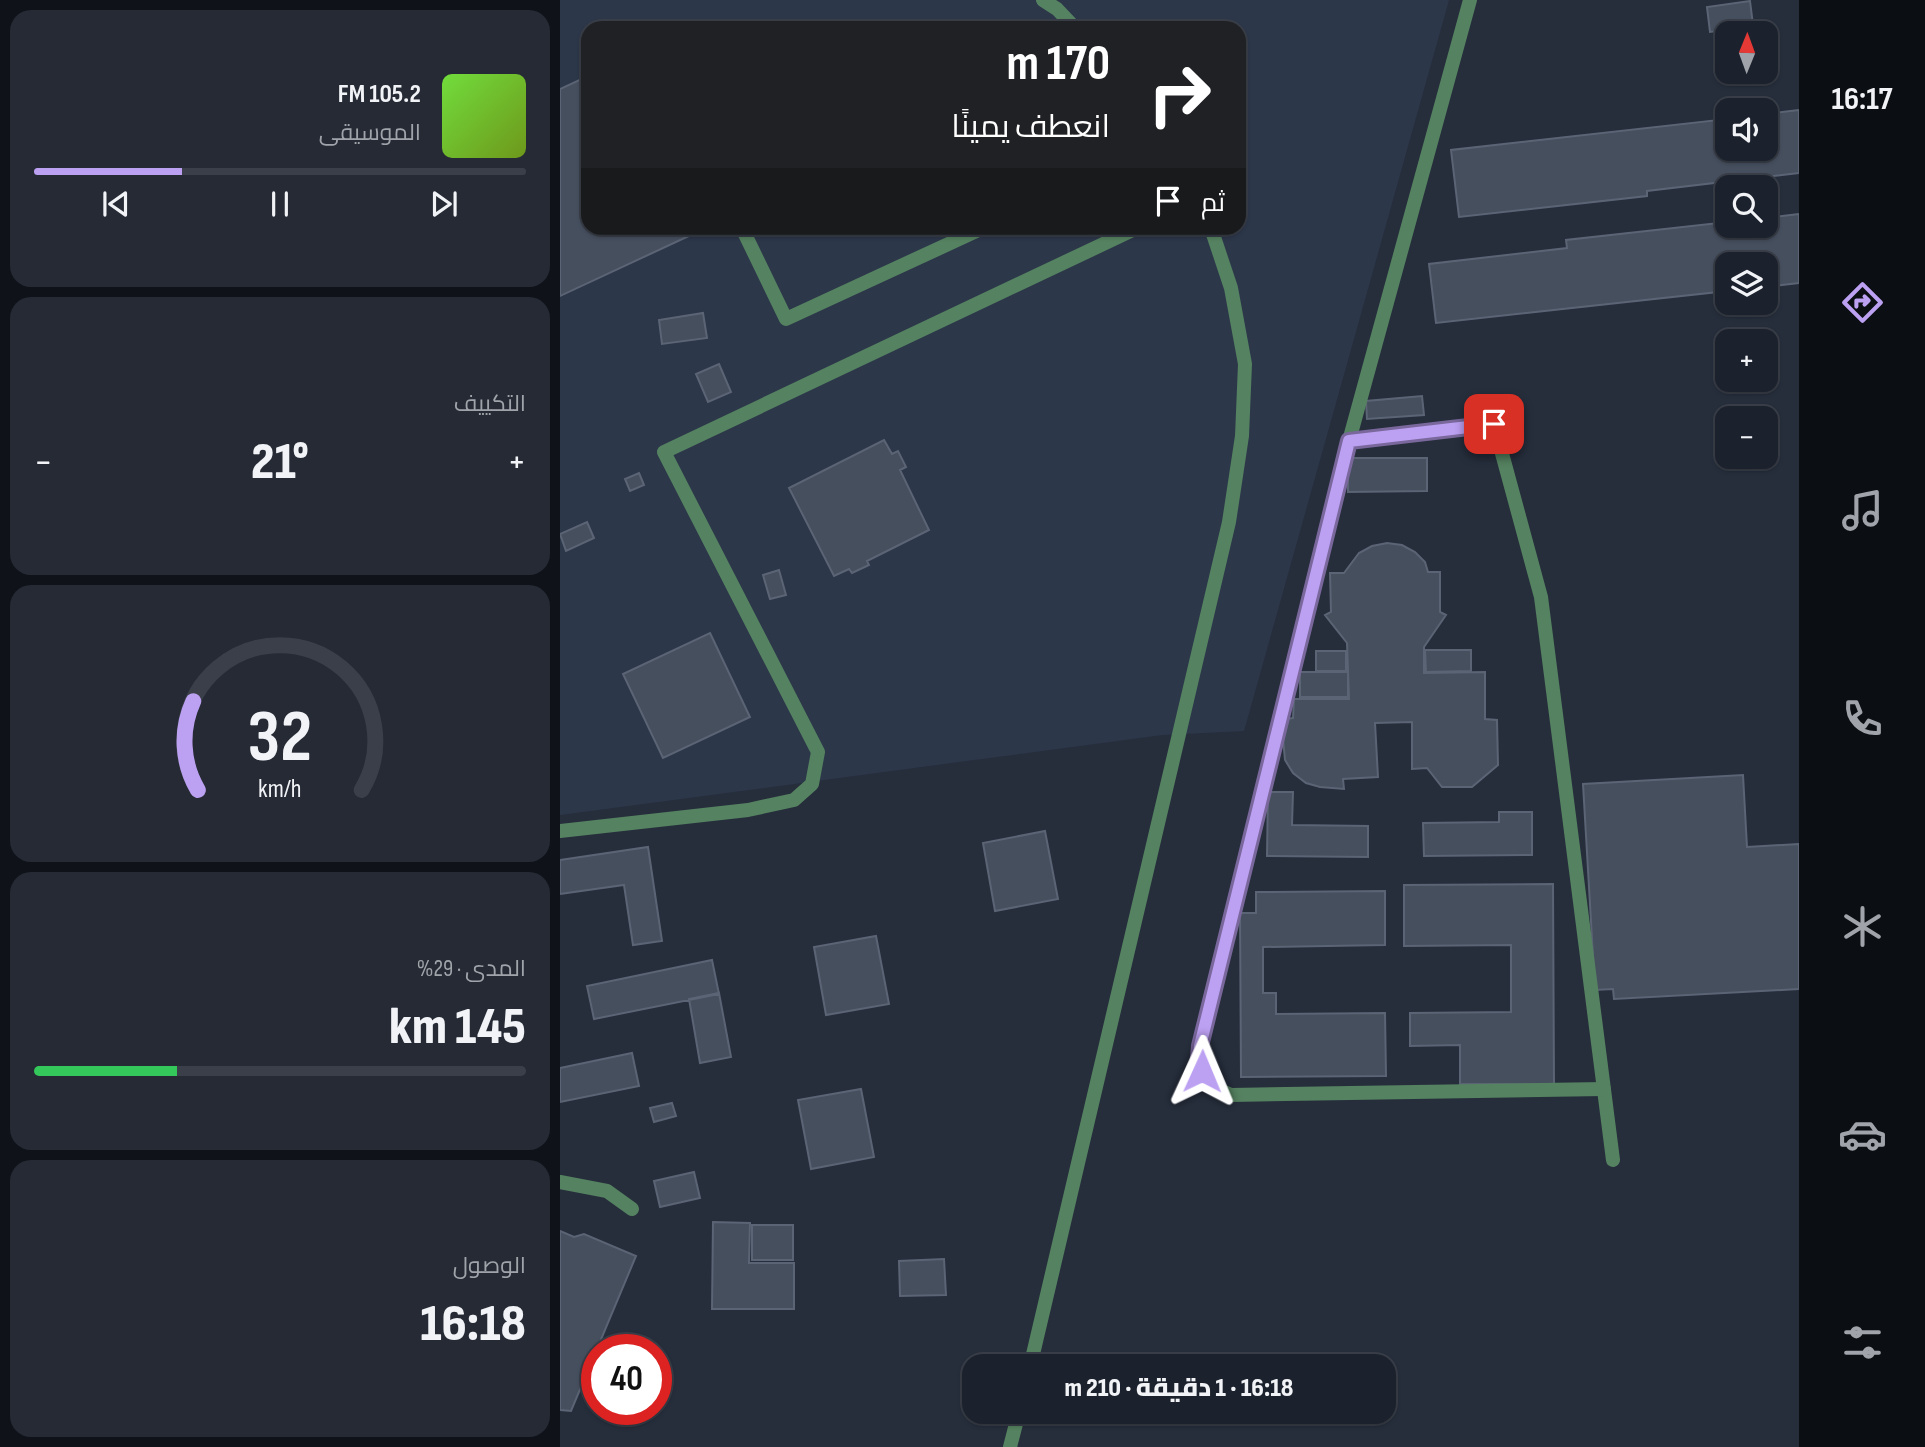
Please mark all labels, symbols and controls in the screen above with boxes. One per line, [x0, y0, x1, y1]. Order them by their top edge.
north arrow [1715, 21, 1778, 84]
map controls [1715, 21, 1778, 469]
text: 170 m [1006, 35, 1110, 94]
icon: right [1134, 49, 1225, 140]
text: 105.2 FM [338, 79, 421, 110]
text: 16:17 [1831, 80, 1893, 119]
button: sound [1715, 98, 1778, 161]
text: انعطف يمينًا [951, 108, 1110, 147]
text: الموسيقى [319, 119, 421, 147]
button: search [1715, 175, 1778, 238]
icon: arrive [1149, 182, 1187, 220]
icon: previous [97, 185, 135, 223]
icon: pause [261, 185, 299, 223]
icon: next [425, 185, 463, 223]
text: ثم [1201, 188, 1225, 219]
button: layers [1715, 252, 1778, 315]
icon: directions [1838, 278, 1887, 327]
button: + [1715, 329, 1778, 392]
text: التكييف [454, 390, 526, 418]
pin [1464, 394, 1524, 454]
icon: arrive [1475, 405, 1513, 443]
button: − [1715, 406, 1778, 469]
text: 21° [251, 431, 309, 494]
text: − [34, 440, 53, 485]
text: + [507, 440, 526, 485]
icon: music [1838, 486, 1887, 535]
text: 32 [248, 694, 312, 782]
icon: phone [1838, 694, 1887, 743]
text: km/h [258, 773, 302, 804]
icon: climate [1838, 902, 1887, 951]
text: المدى · 29% [417, 955, 526, 983]
text: 145 km [389, 996, 526, 1059]
position arrow [1165, 1034, 1239, 1108]
icon: car [1838, 1110, 1887, 1159]
text: الوصول [453, 1252, 526, 1280]
text: 16:18 [420, 1293, 526, 1356]
icon: filters [1838, 1318, 1887, 1367]
speed limit sign: 40 [581, 1334, 672, 1425]
text: 16:18 · 1 دقيقة · 210 m [1065, 1373, 1294, 1404]

